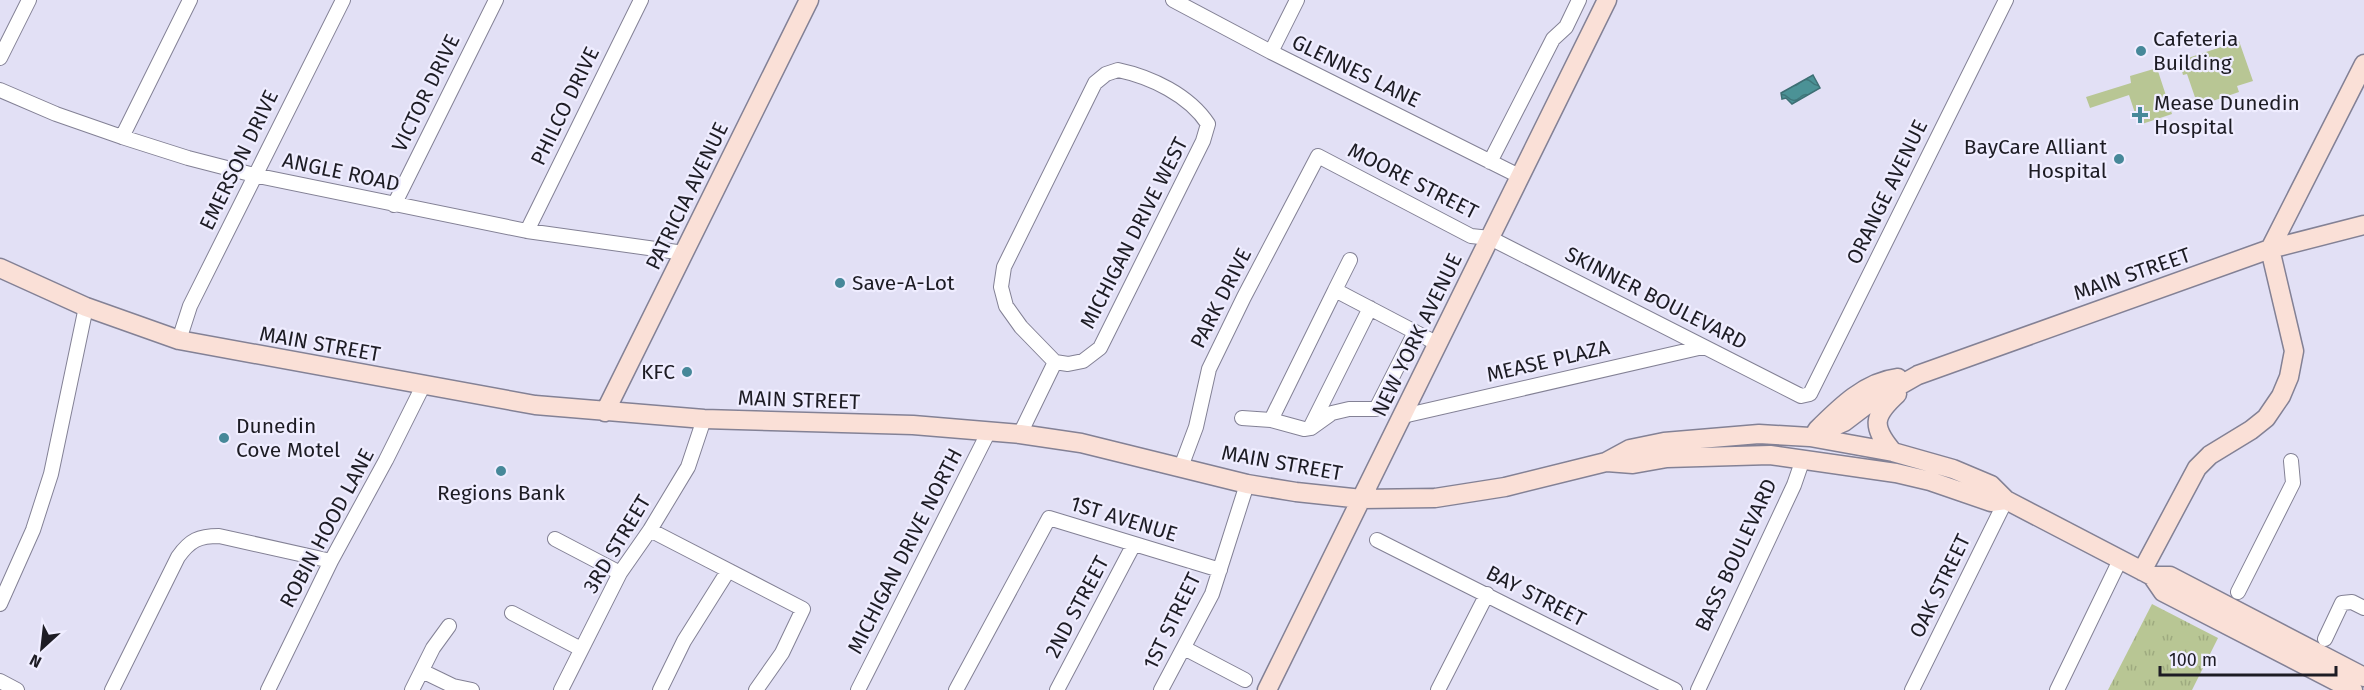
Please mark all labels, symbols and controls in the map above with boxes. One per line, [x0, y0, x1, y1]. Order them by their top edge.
place label: Cafeteria Building [2153, 26, 2238, 76]
street label: GLENNES LANE [1288, 29, 1424, 113]
street label: VICTOR DRIVE [386, 30, 466, 156]
street label: PHILCO DRIVE [525, 42, 605, 170]
marker: Cafeteria Building [2134, 44, 2148, 58]
street label: EMERSON DRIVE [194, 86, 284, 234]
place label: Mease Dunedin Hospital [2154, 90, 2300, 140]
marker: Mease Dunedin Hospital [2131, 106, 2149, 124]
street label: ORANGE AVENUE [1841, 115, 1933, 269]
street label: PATRICIA AVENUE [640, 118, 734, 274]
street label: MICHIGAN DRIVE WEST [1075, 133, 1194, 333]
place label: BayCare Alliant Hospital [1964, 134, 2107, 184]
street label: MOORE STREET [1344, 137, 1483, 225]
street label: ANGLE ROAD [280, 147, 402, 197]
marker: BayCare Alliant Hospital [2112, 152, 2126, 166]
street label: SKINNER BOULEVARD [1561, 241, 1751, 355]
street label: MAIN STREET [2070, 242, 2194, 306]
street label: PARK DRIVE [1185, 244, 1257, 352]
street label: NEW YORK AVENUE [1366, 249, 1468, 421]
place label: Save-A-Lot [852, 270, 955, 296]
marker: Save-A-Lot [833, 276, 847, 290]
street label: MAIN STREET [257, 321, 383, 367]
street label: MEASE PLAZA [1484, 334, 1612, 388]
place label: KFC [641, 359, 675, 385]
marker: KFC [680, 365, 694, 379]
street label: MAIN STREET [737, 385, 861, 415]
place label: Dunedin Cove Motel [236, 413, 340, 463]
marker: Dunedin Cove Motel [217, 431, 231, 445]
street label: MAIN STREET [1219, 440, 1345, 486]
street label: ROBIN HOOD LANE [274, 444, 380, 612]
street label: MICHIGAN DRIVE NORTH [842, 444, 968, 658]
marker: Regions Bank [494, 464, 508, 478]
street label: BASS BOULEVARD [1689, 475, 1783, 635]
place label: Regions Bank [437, 480, 565, 506]
street label: 3RD STREET [577, 490, 657, 598]
street label: 1ST AVENUE [1067, 490, 1181, 548]
street label: OAK STREET [1904, 530, 1976, 642]
street label: 2ND STREET [1039, 551, 1115, 662]
street label: BAY STREET [1482, 560, 1590, 632]
street label: 1ST STREET [1137, 568, 1207, 674]
north arrow [12, 618, 72, 678]
scale bar [2160, 639, 2336, 677]
text: 100 m [2169, 649, 2217, 671]
text: N [26, 650, 44, 672]

